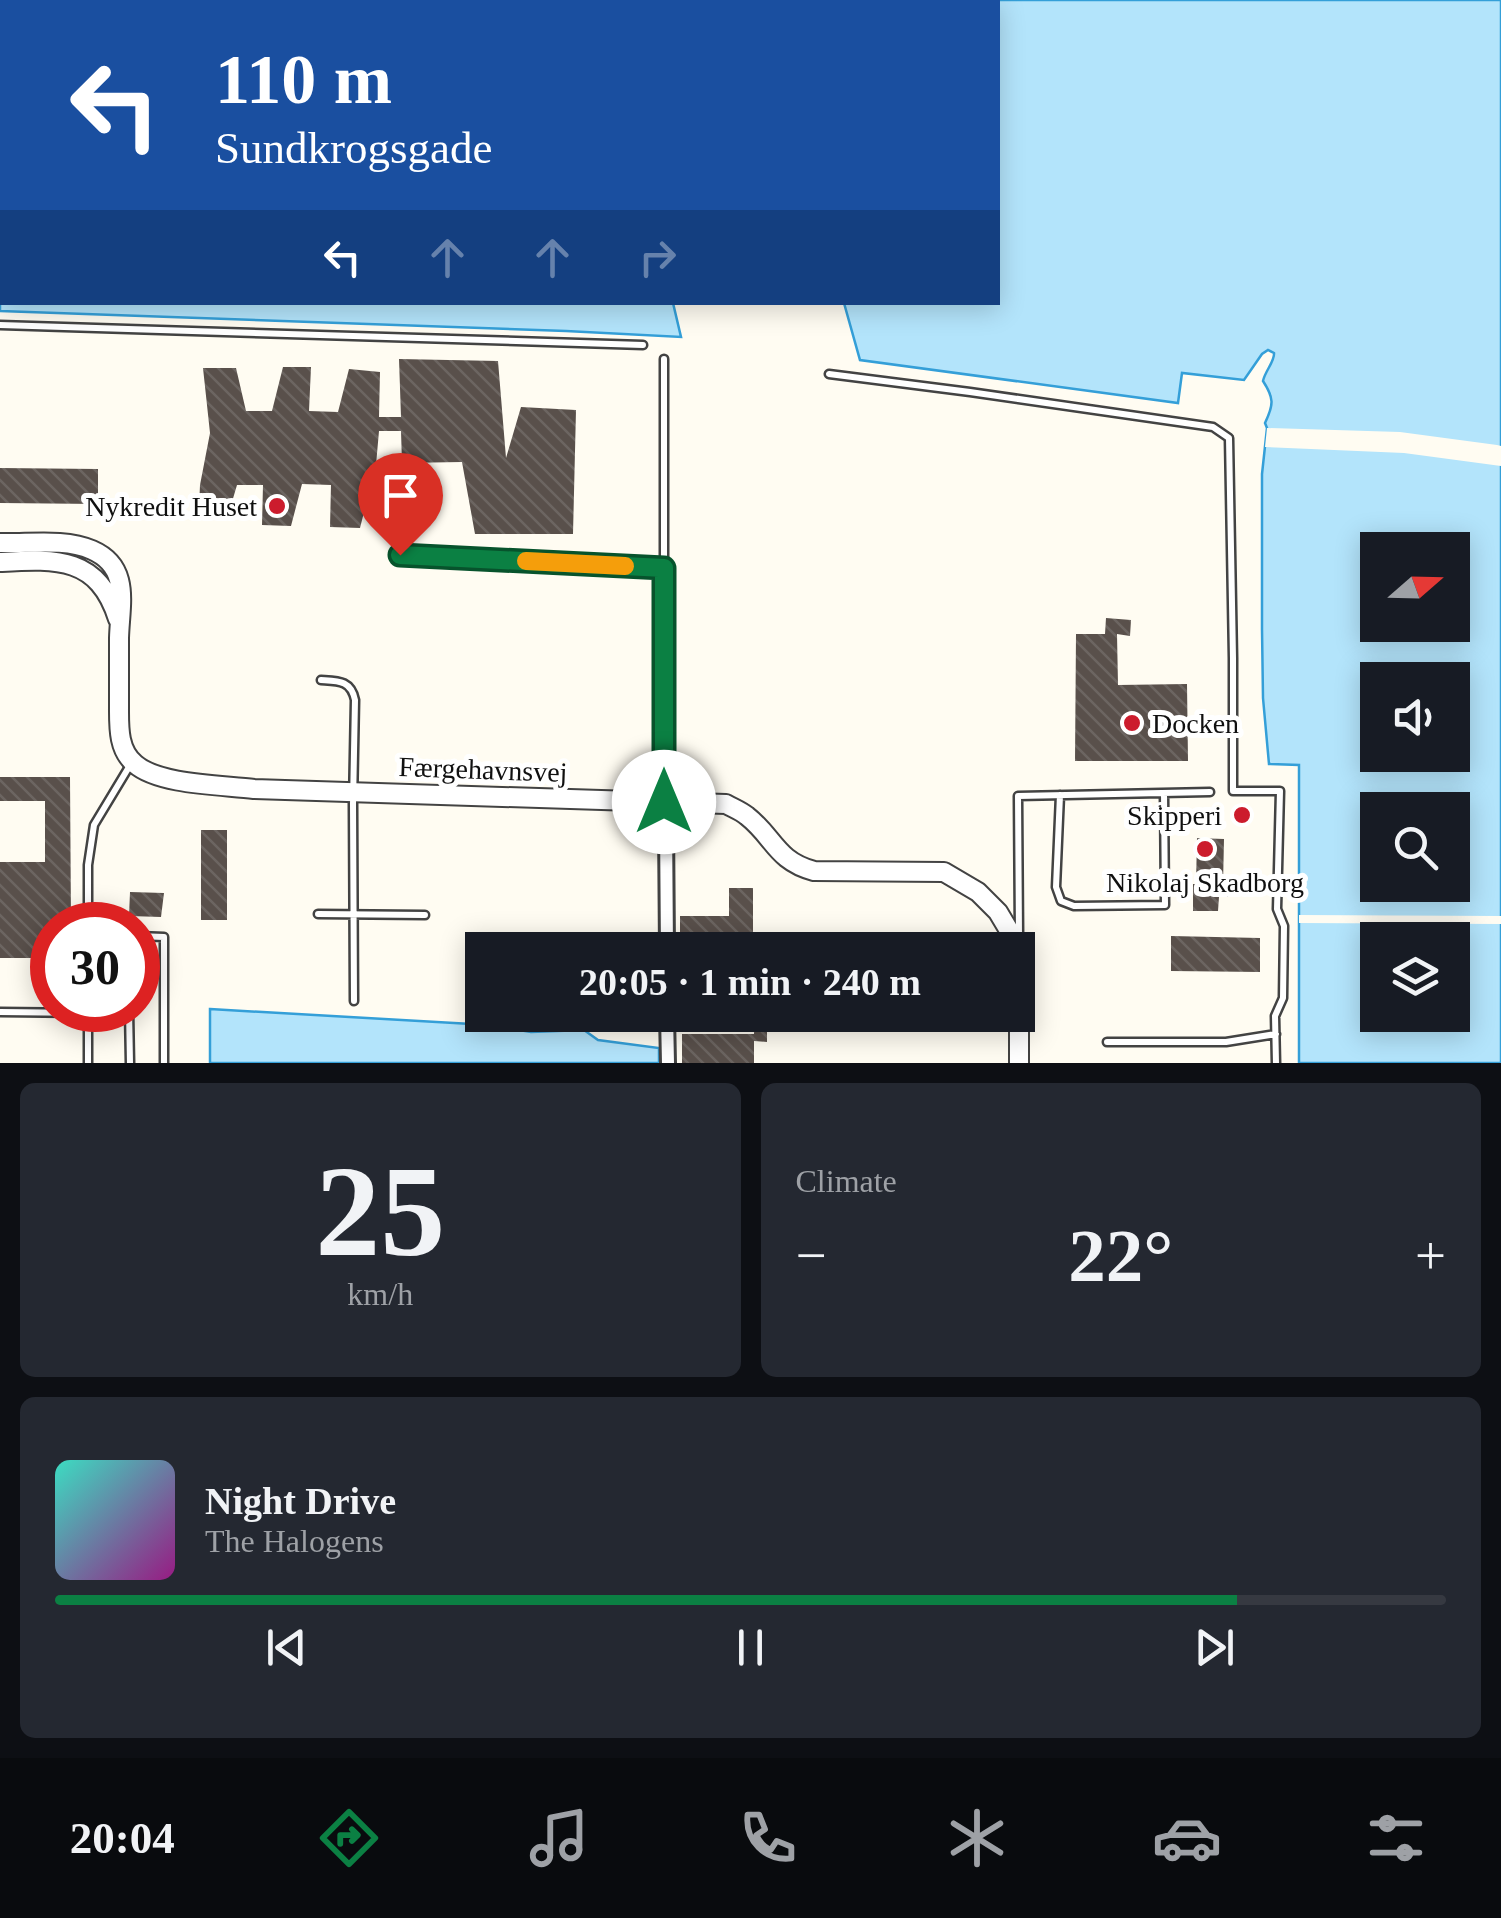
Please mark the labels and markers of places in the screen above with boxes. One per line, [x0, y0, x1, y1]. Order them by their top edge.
pin [358, 453, 443, 556]
place label: Nykredit Huset [85, 491, 257, 522]
marker: Nykredit Huset [266, 495, 288, 517]
place label: Docken [1152, 708, 1239, 739]
marker: Docken [1121, 712, 1143, 734]
place label: Skipperi [1127, 800, 1222, 831]
marker: Skipperi [1231, 804, 1253, 826]
marker: Nikolaj Skadborg [1194, 838, 1216, 860]
place label: Nikolaj Skadborg [1106, 867, 1304, 898]

